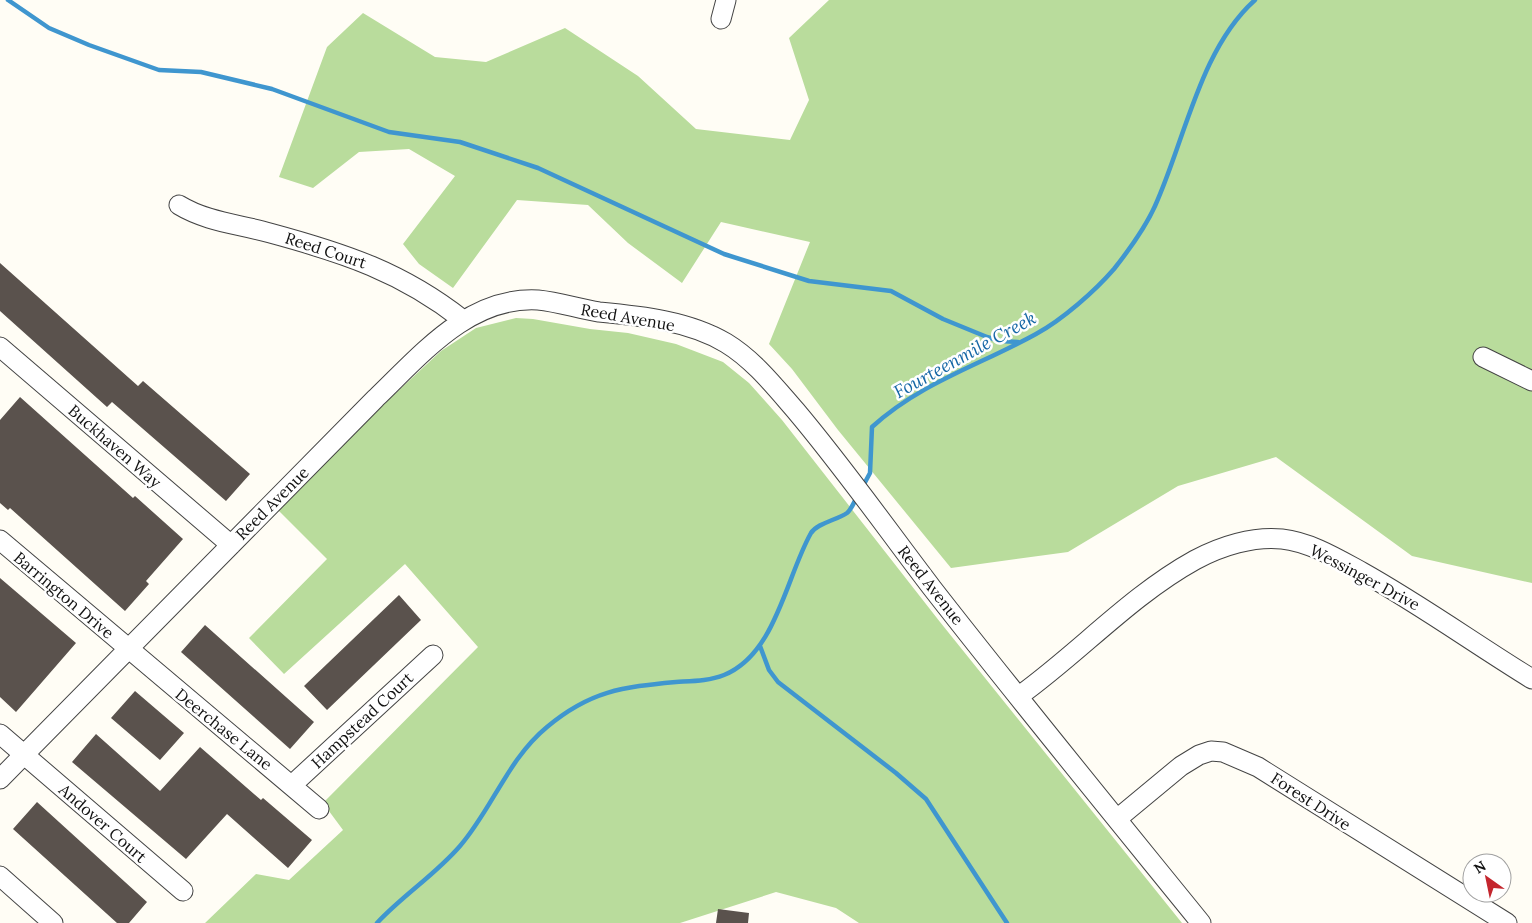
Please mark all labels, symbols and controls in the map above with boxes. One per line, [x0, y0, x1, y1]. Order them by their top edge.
street label: Reed Court [283, 227, 370, 273]
street label: Reed Avenue [579, 299, 677, 335]
water label: Fourteenmile Creek [890, 306, 1040, 403]
street label: Buckhaven Way [64, 400, 166, 492]
street label: Reed Avenue [231, 462, 313, 544]
street label: Wessinger Drive [1307, 540, 1424, 615]
street label: Reed Avenue [894, 541, 968, 629]
street label: Barrington Drive [10, 547, 118, 643]
street label: Hampstead Court [307, 667, 418, 772]
street label: Deerchase Lane [172, 684, 277, 774]
street label: Forest Drive [1267, 768, 1355, 834]
street label: Andover Court [54, 779, 152, 867]
north arrow [1462, 853, 1512, 903]
text: N [1470, 857, 1490, 878]

